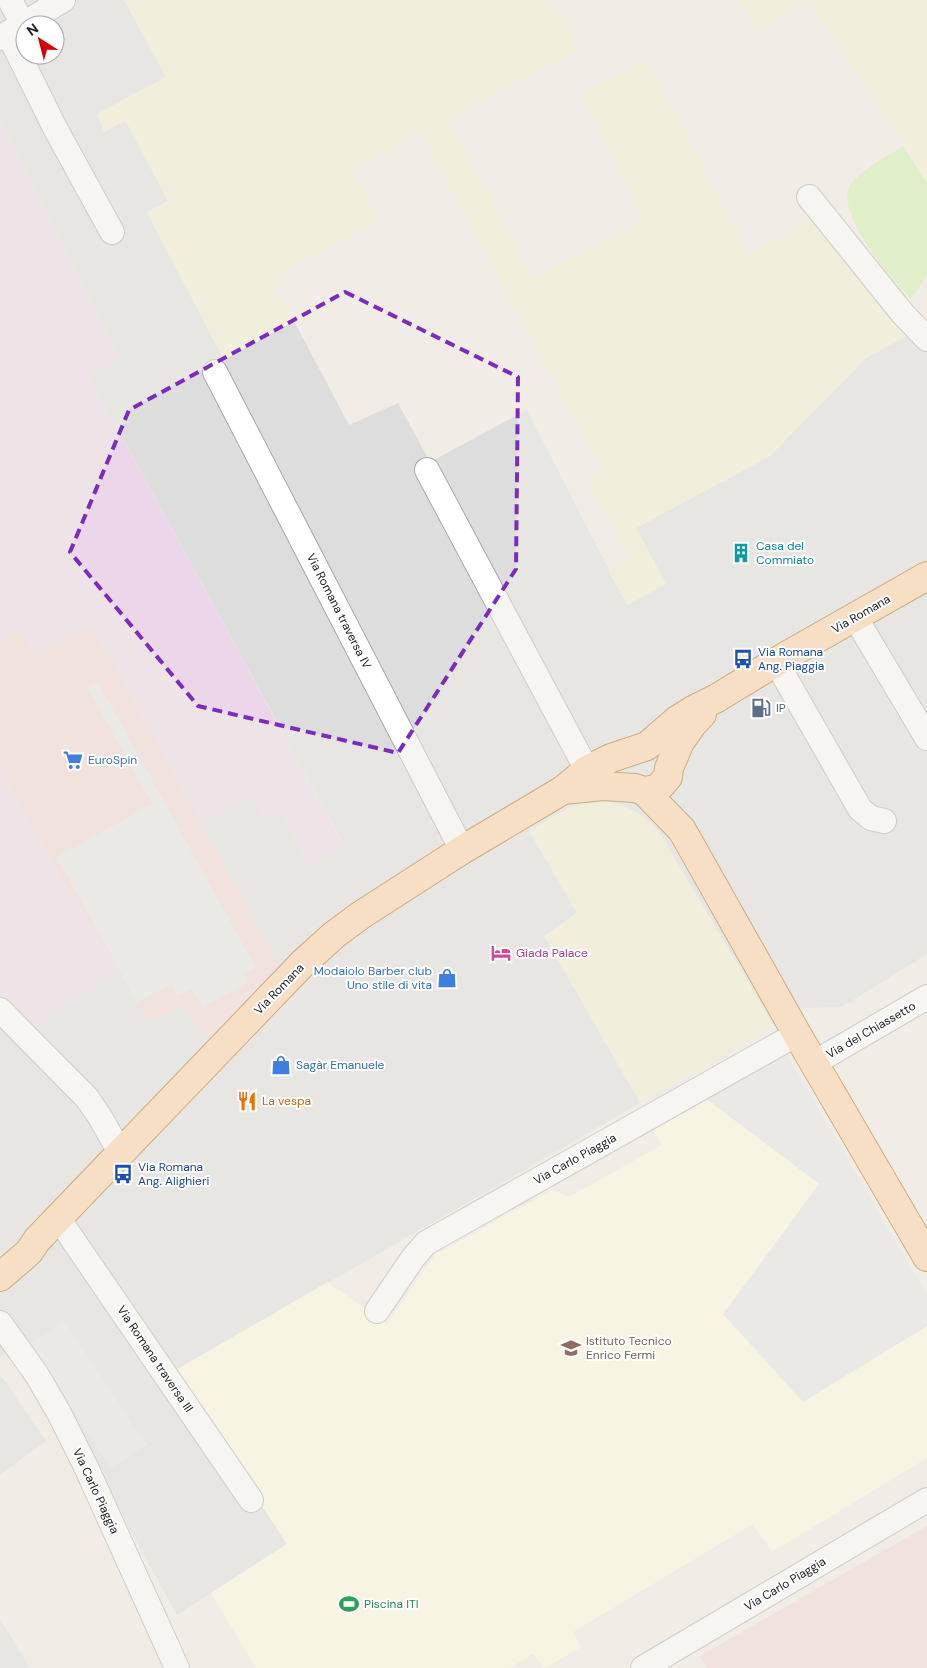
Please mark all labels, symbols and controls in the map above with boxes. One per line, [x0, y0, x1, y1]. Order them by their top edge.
north arrow [15, 15, 65, 65]
text: N [23, 19, 42, 40]
place label: Casa del Commiato [756, 538, 814, 568]
building icon: Casa del Commiato [730, 542, 752, 564]
street label: Via Romana traversa IV [303, 550, 375, 672]
street label: Via Romana [829, 591, 893, 637]
place label: Via Romana Ang. Piaggia [758, 644, 824, 674]
bus stop icon: Via Romana Ang. Piaggia [732, 648, 754, 670]
fuel station icon: IP [750, 697, 772, 719]
place label: IP [776, 700, 786, 716]
supermarket icon: EuroSpin [62, 749, 84, 771]
place label: EuroSpin [88, 752, 137, 768]
hotel icon: Giada Palace [490, 942, 512, 964]
place label: Giada Palace [516, 945, 588, 961]
street label: Via Romana [251, 960, 307, 1018]
place label: Modaiolo Barber club Uno stile di vita [314, 963, 432, 993]
shop icon: Modaiolo Barber club Uno stile di vita [436, 967, 458, 989]
street label: Via del Chiassetto [823, 998, 919, 1062]
shop icon: Sagàr Emanuele [270, 1054, 292, 1076]
place label: Sagàr Emanuele [296, 1057, 385, 1073]
restaurant icon: La vespa [236, 1090, 258, 1112]
place label: La vespa [262, 1093, 311, 1109]
street label: Via Carlo Piaggia [531, 1130, 619, 1188]
place label: Via Romana Ang. Alighieri [138, 1159, 209, 1189]
bus stop icon: Via Romana Ang. Alighieri [112, 1163, 134, 1185]
street label: Via Romana traversa III [113, 1303, 197, 1415]
place label: Istituto Tecnico Enrico Fermi [586, 1333, 672, 1363]
school or university icon: Istituto Tecnico Enrico Fermi [560, 1337, 582, 1359]
street label: Via Carlo Piaggia [69, 1446, 123, 1536]
street label: Via Carlo Piaggia [741, 1553, 829, 1615]
sports icon: Piscina ITI [338, 1593, 360, 1615]
place label: Piscina ITI [364, 1596, 419, 1612]

